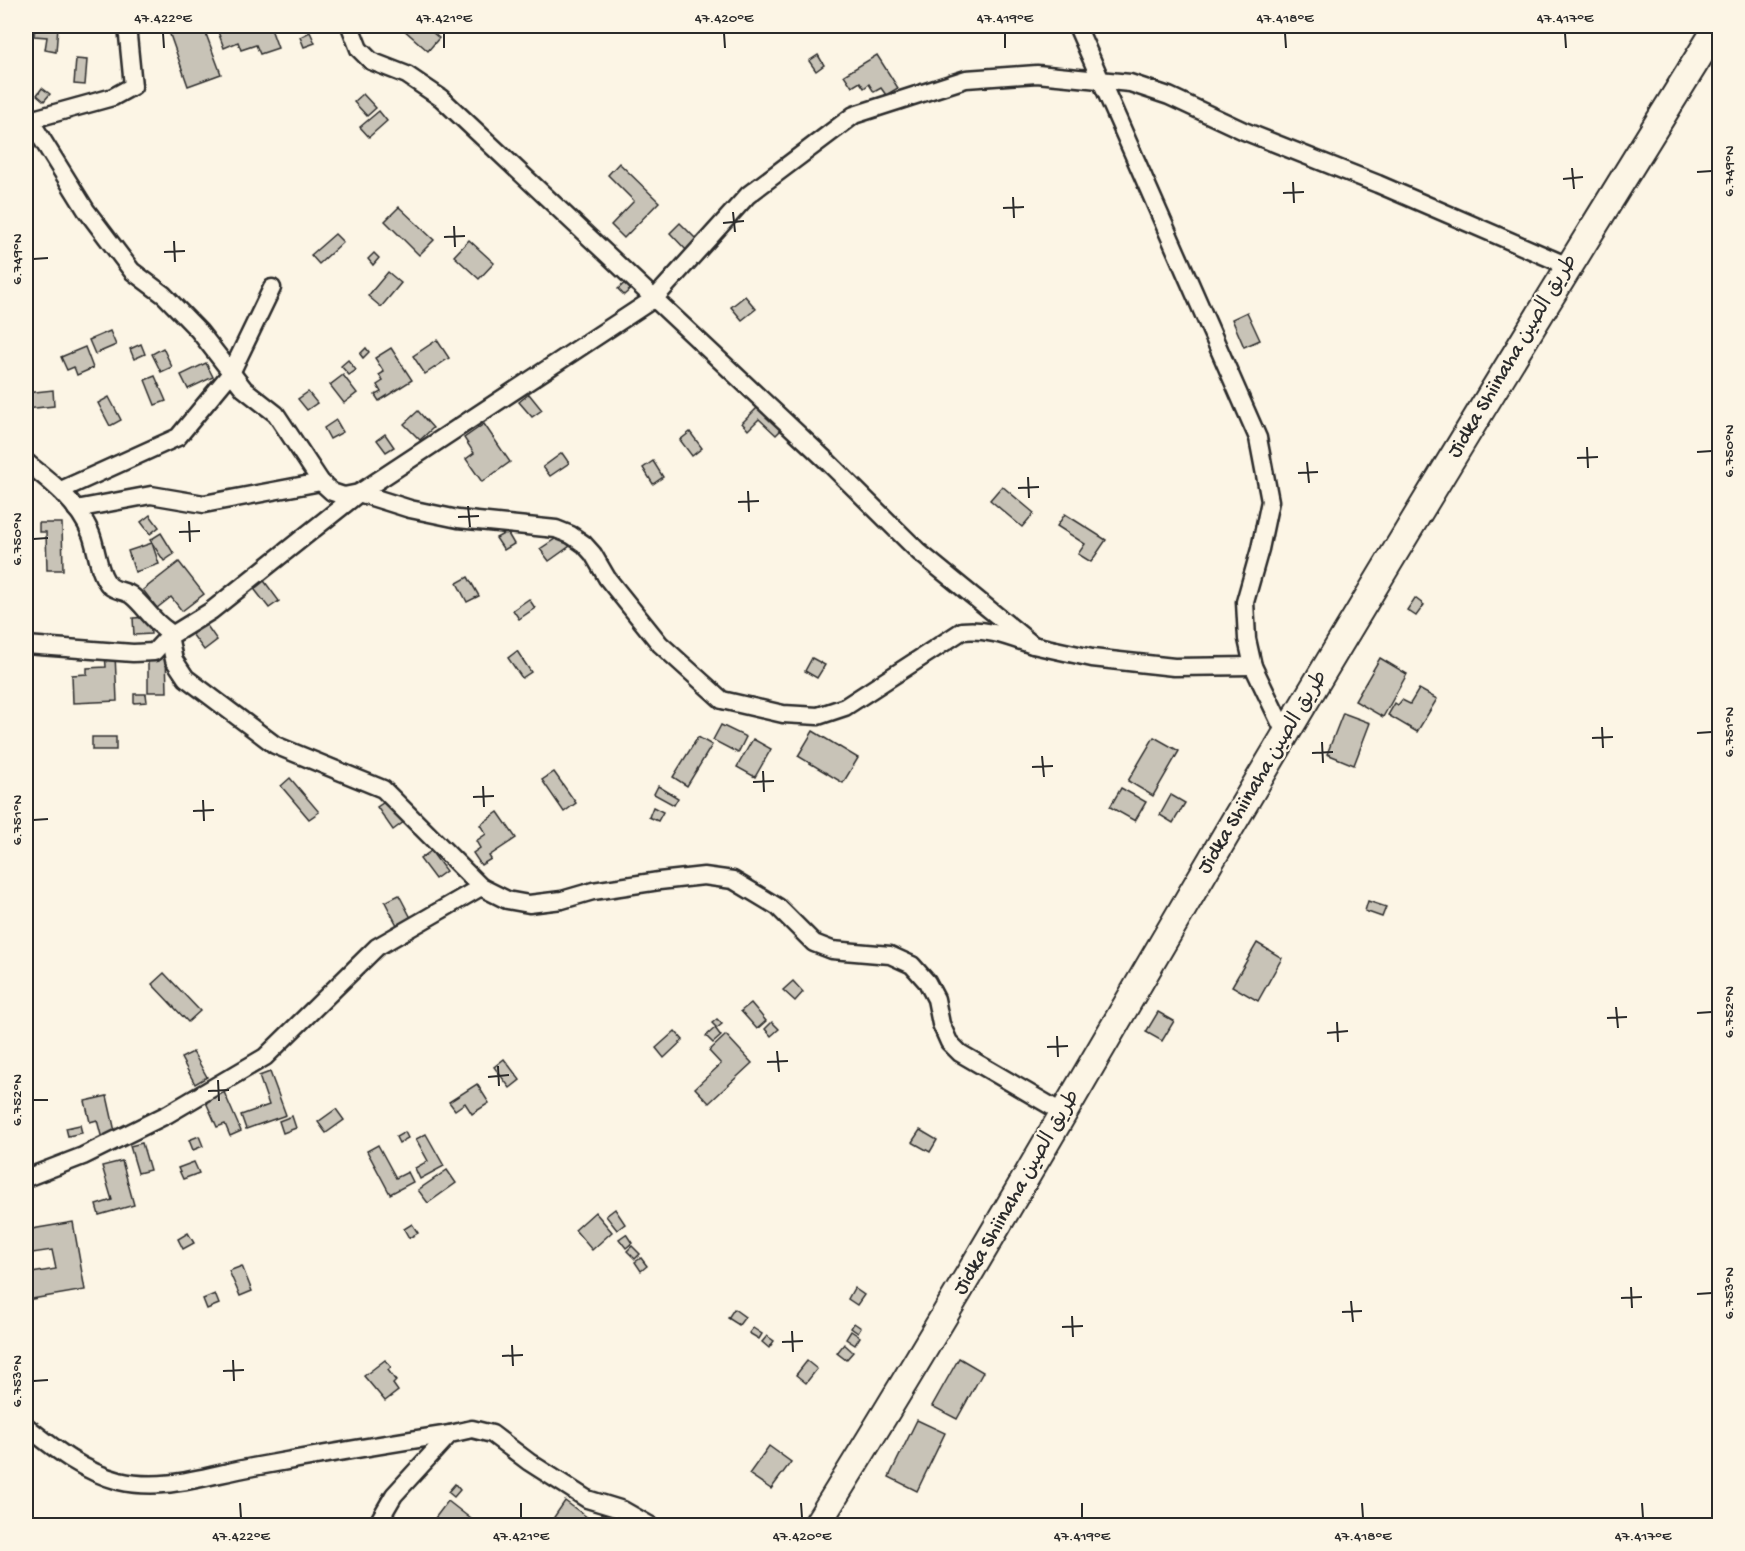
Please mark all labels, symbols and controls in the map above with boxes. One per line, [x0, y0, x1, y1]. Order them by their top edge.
text: 47.422°E [134, 10, 192, 28]
text: 47.421°E [416, 10, 473, 28]
text: 47.420°E [695, 10, 754, 28]
text: 47.419°E [977, 10, 1034, 28]
text: 47.418°E [1256, 10, 1314, 28]
text: 47.417°E [1537, 10, 1594, 28]
text: 6.749°N [1721, 145, 1739, 197]
text: 6.749°N [9, 233, 27, 285]
street label: Jidka Shiinaha طريق الصين [1443, 251, 1585, 463]
text: 6.750°N [1721, 424, 1739, 478]
text: 6.750°N [9, 512, 27, 566]
street label: Jidka Shiinaha طريق الصين [1193, 667, 1335, 879]
text: 6.751°N [1721, 706, 1739, 757]
text: 6.751°N [9, 794, 27, 845]
text: 6.752°N [1721, 986, 1739, 1038]
text: 6.752°N [9, 1074, 27, 1126]
street label: Jidka Shiinaha طريق الصين [949, 1086, 1087, 1300]
text: 6.753°N [1721, 1267, 1739, 1319]
text: 6.753°N [9, 1355, 27, 1407]
text: 47.422°E [212, 1528, 270, 1546]
text: 47.421°E [493, 1528, 550, 1546]
text: 47.420°E [773, 1528, 832, 1546]
text: 47.419°E [1054, 1528, 1111, 1546]
text: 47.418°E [1334, 1528, 1392, 1546]
text: 47.417°E [1615, 1528, 1672, 1546]

